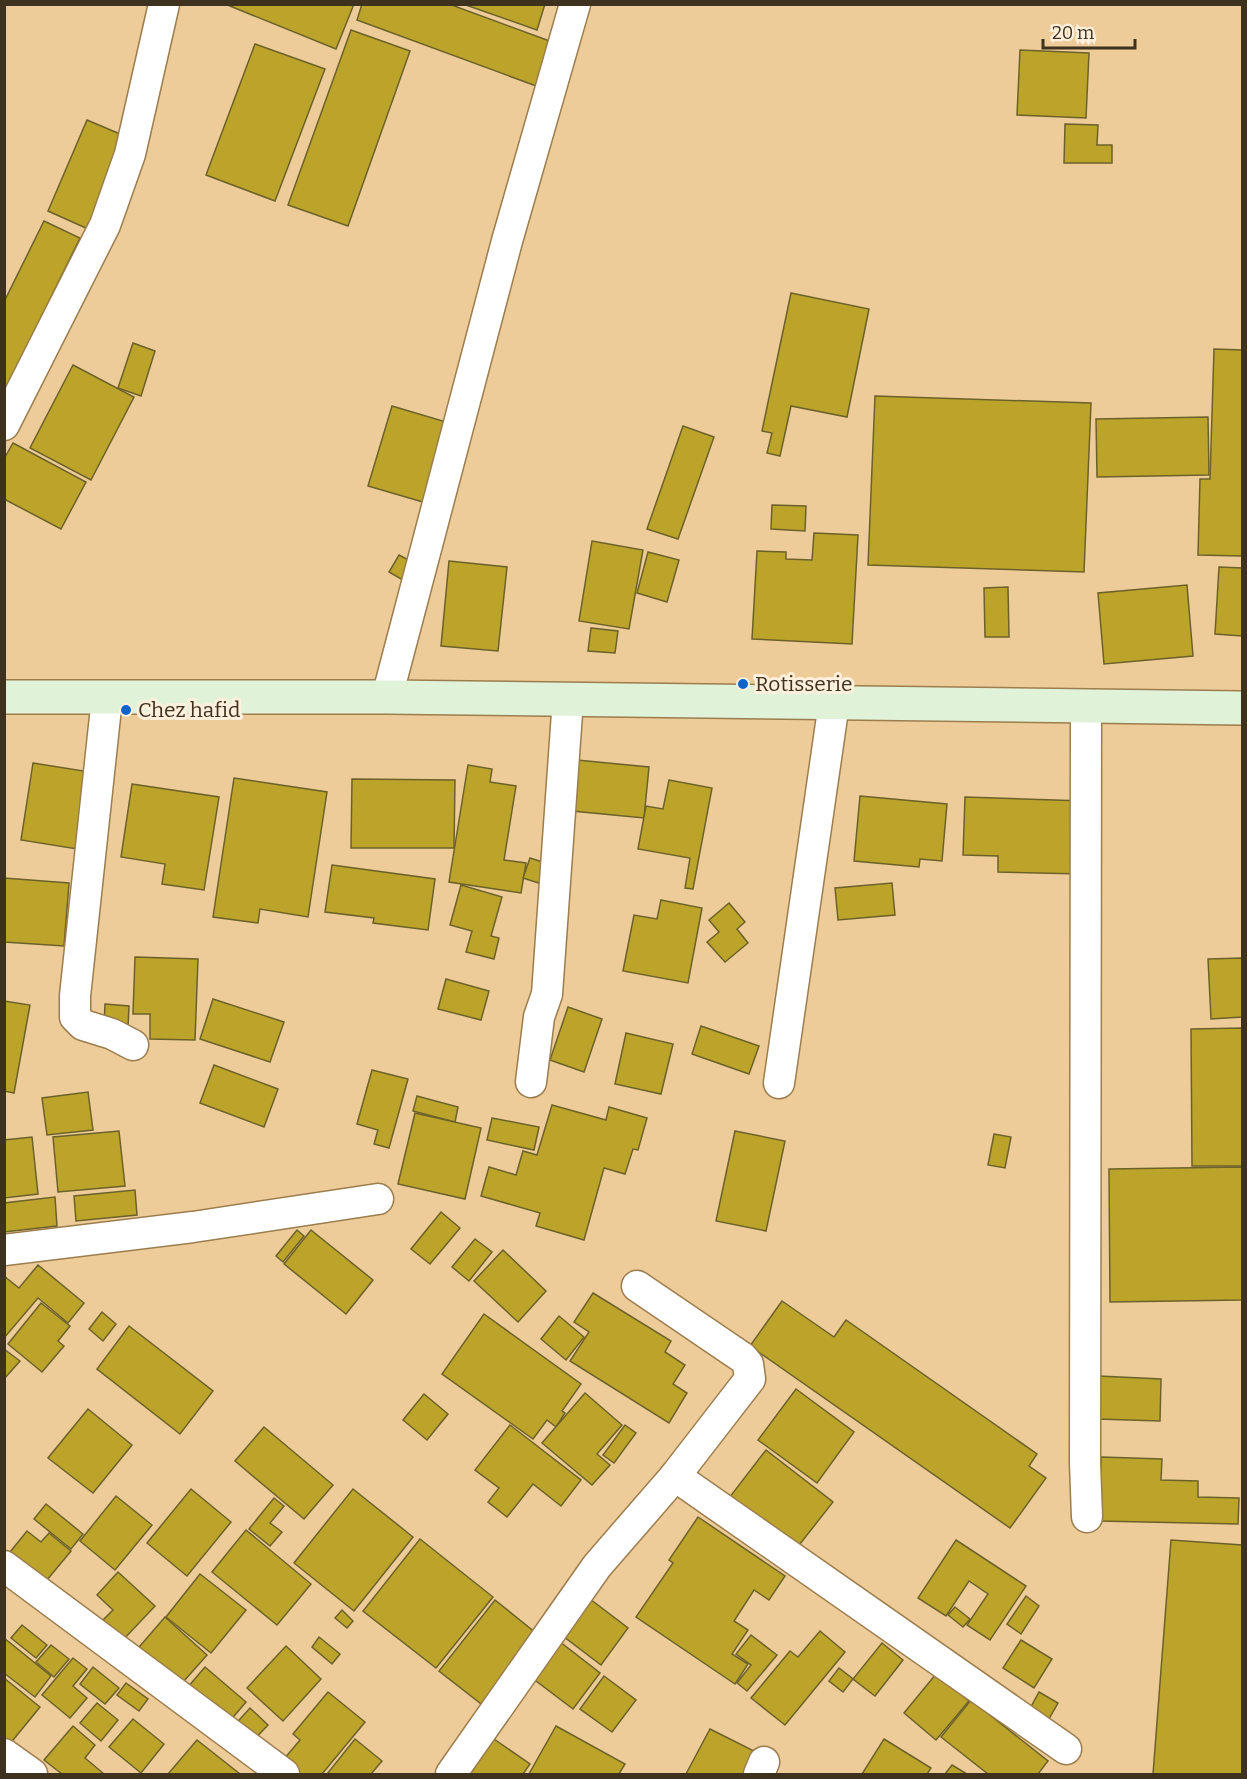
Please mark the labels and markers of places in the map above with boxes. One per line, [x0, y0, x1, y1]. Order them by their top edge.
place label: Rotisserie [755, 671, 853, 697]
marker: Rotisserie [736, 677, 750, 691]
place label: Chez hafid [138, 697, 241, 723]
marker: Chez hafid [119, 703, 133, 717]

